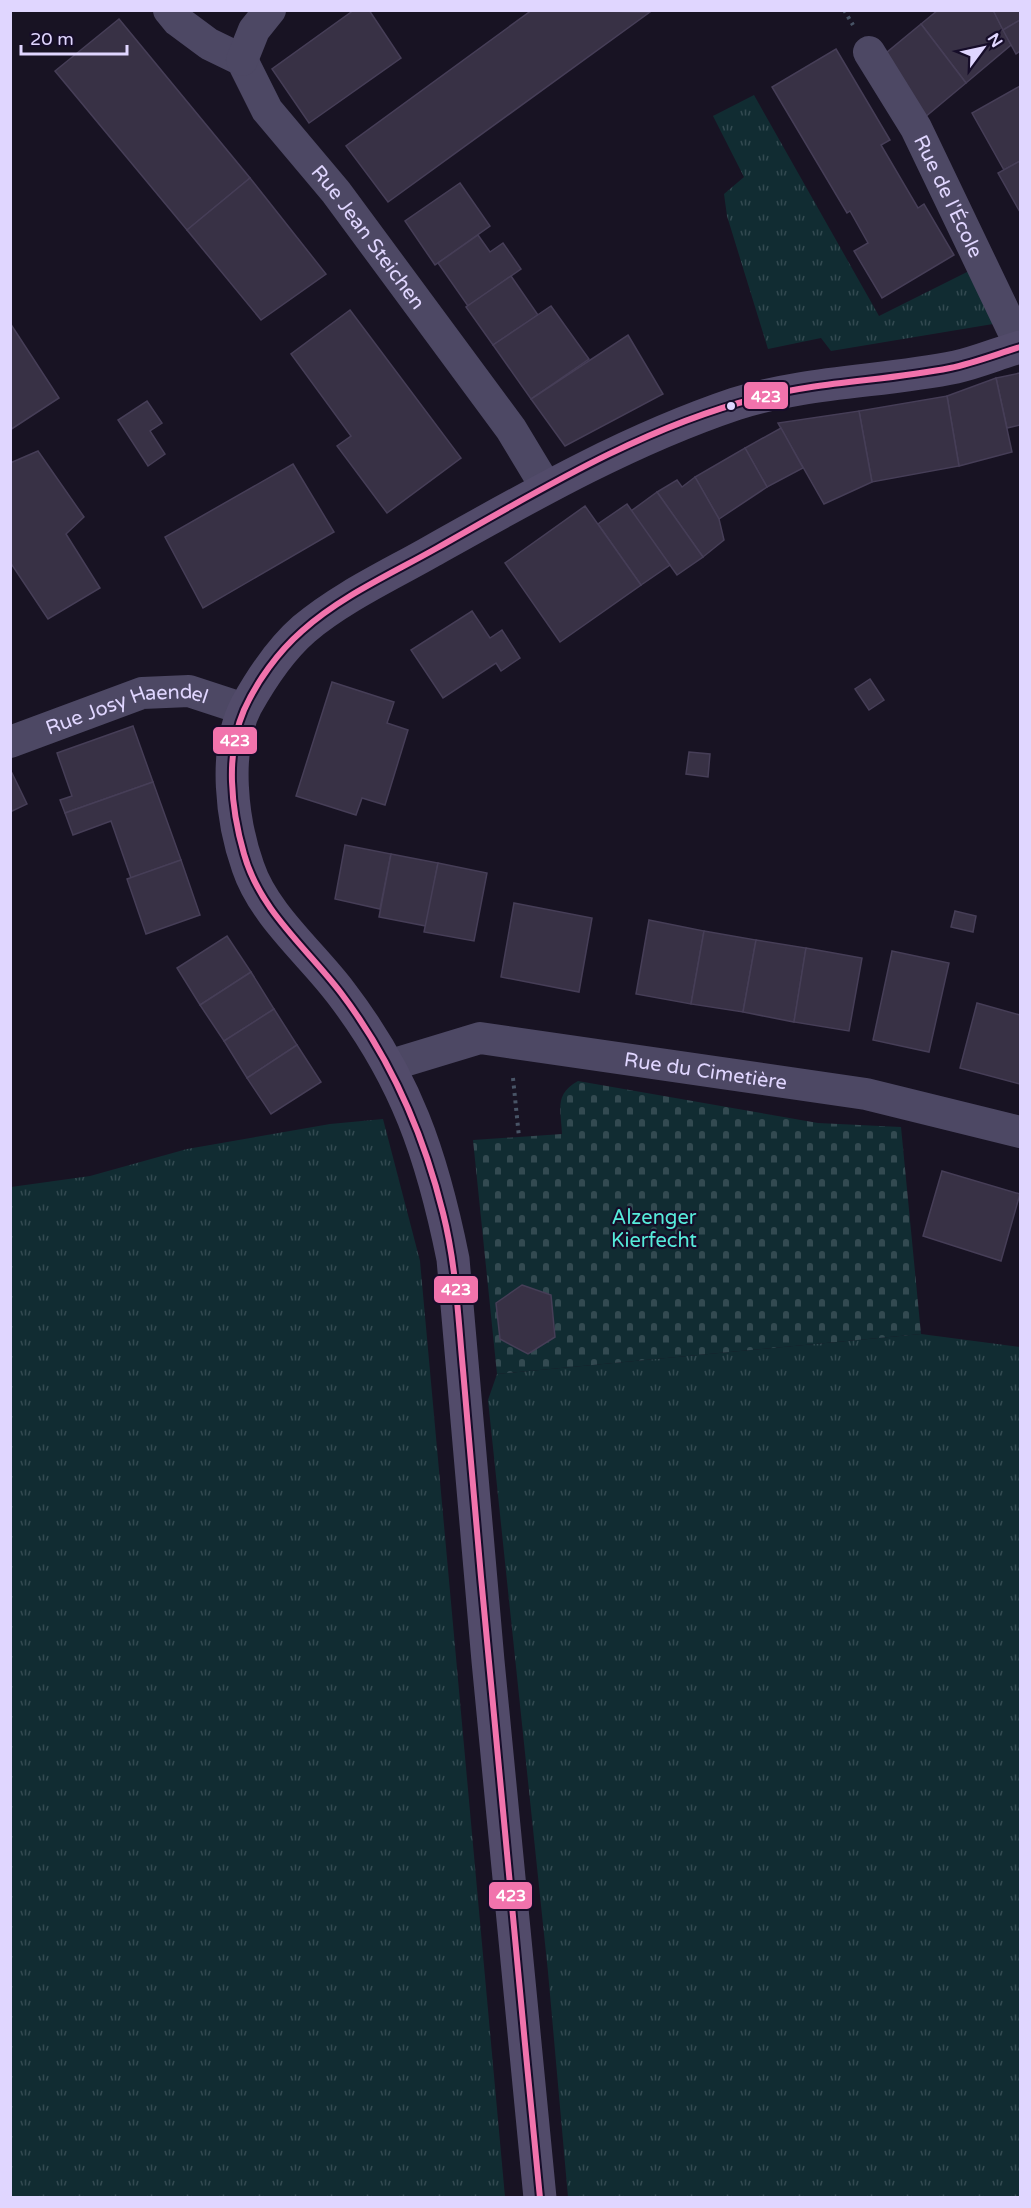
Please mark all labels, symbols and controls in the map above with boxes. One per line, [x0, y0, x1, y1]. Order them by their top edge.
scale bar [21, 18, 128, 56]
north arrow [953, 18, 1013, 78]
text: 20 m [30, 28, 74, 50]
text: N [983, 30, 1007, 51]
street label: Rue de l'École [908, 131, 987, 262]
street label: Rue Jean Steichen [306, 161, 430, 314]
line badge: 423 [743, 381, 789, 410]
text: 423 [751, 387, 781, 407]
unlabelled marker [725, 400, 737, 412]
street label: Rue Josy Haendel [42, 680, 211, 741]
line badge: 423 [212, 726, 258, 755]
text: 423 [220, 731, 250, 751]
street label: Rue du Cimetière [622, 1048, 788, 1095]
park label: Alzenger Kierfecht [611, 1206, 697, 1253]
line badge: 423 [433, 1275, 479, 1304]
text: 423 [441, 1280, 471, 1300]
line badge: 423 [488, 1881, 533, 1910]
text: 423 [496, 1886, 526, 1906]

